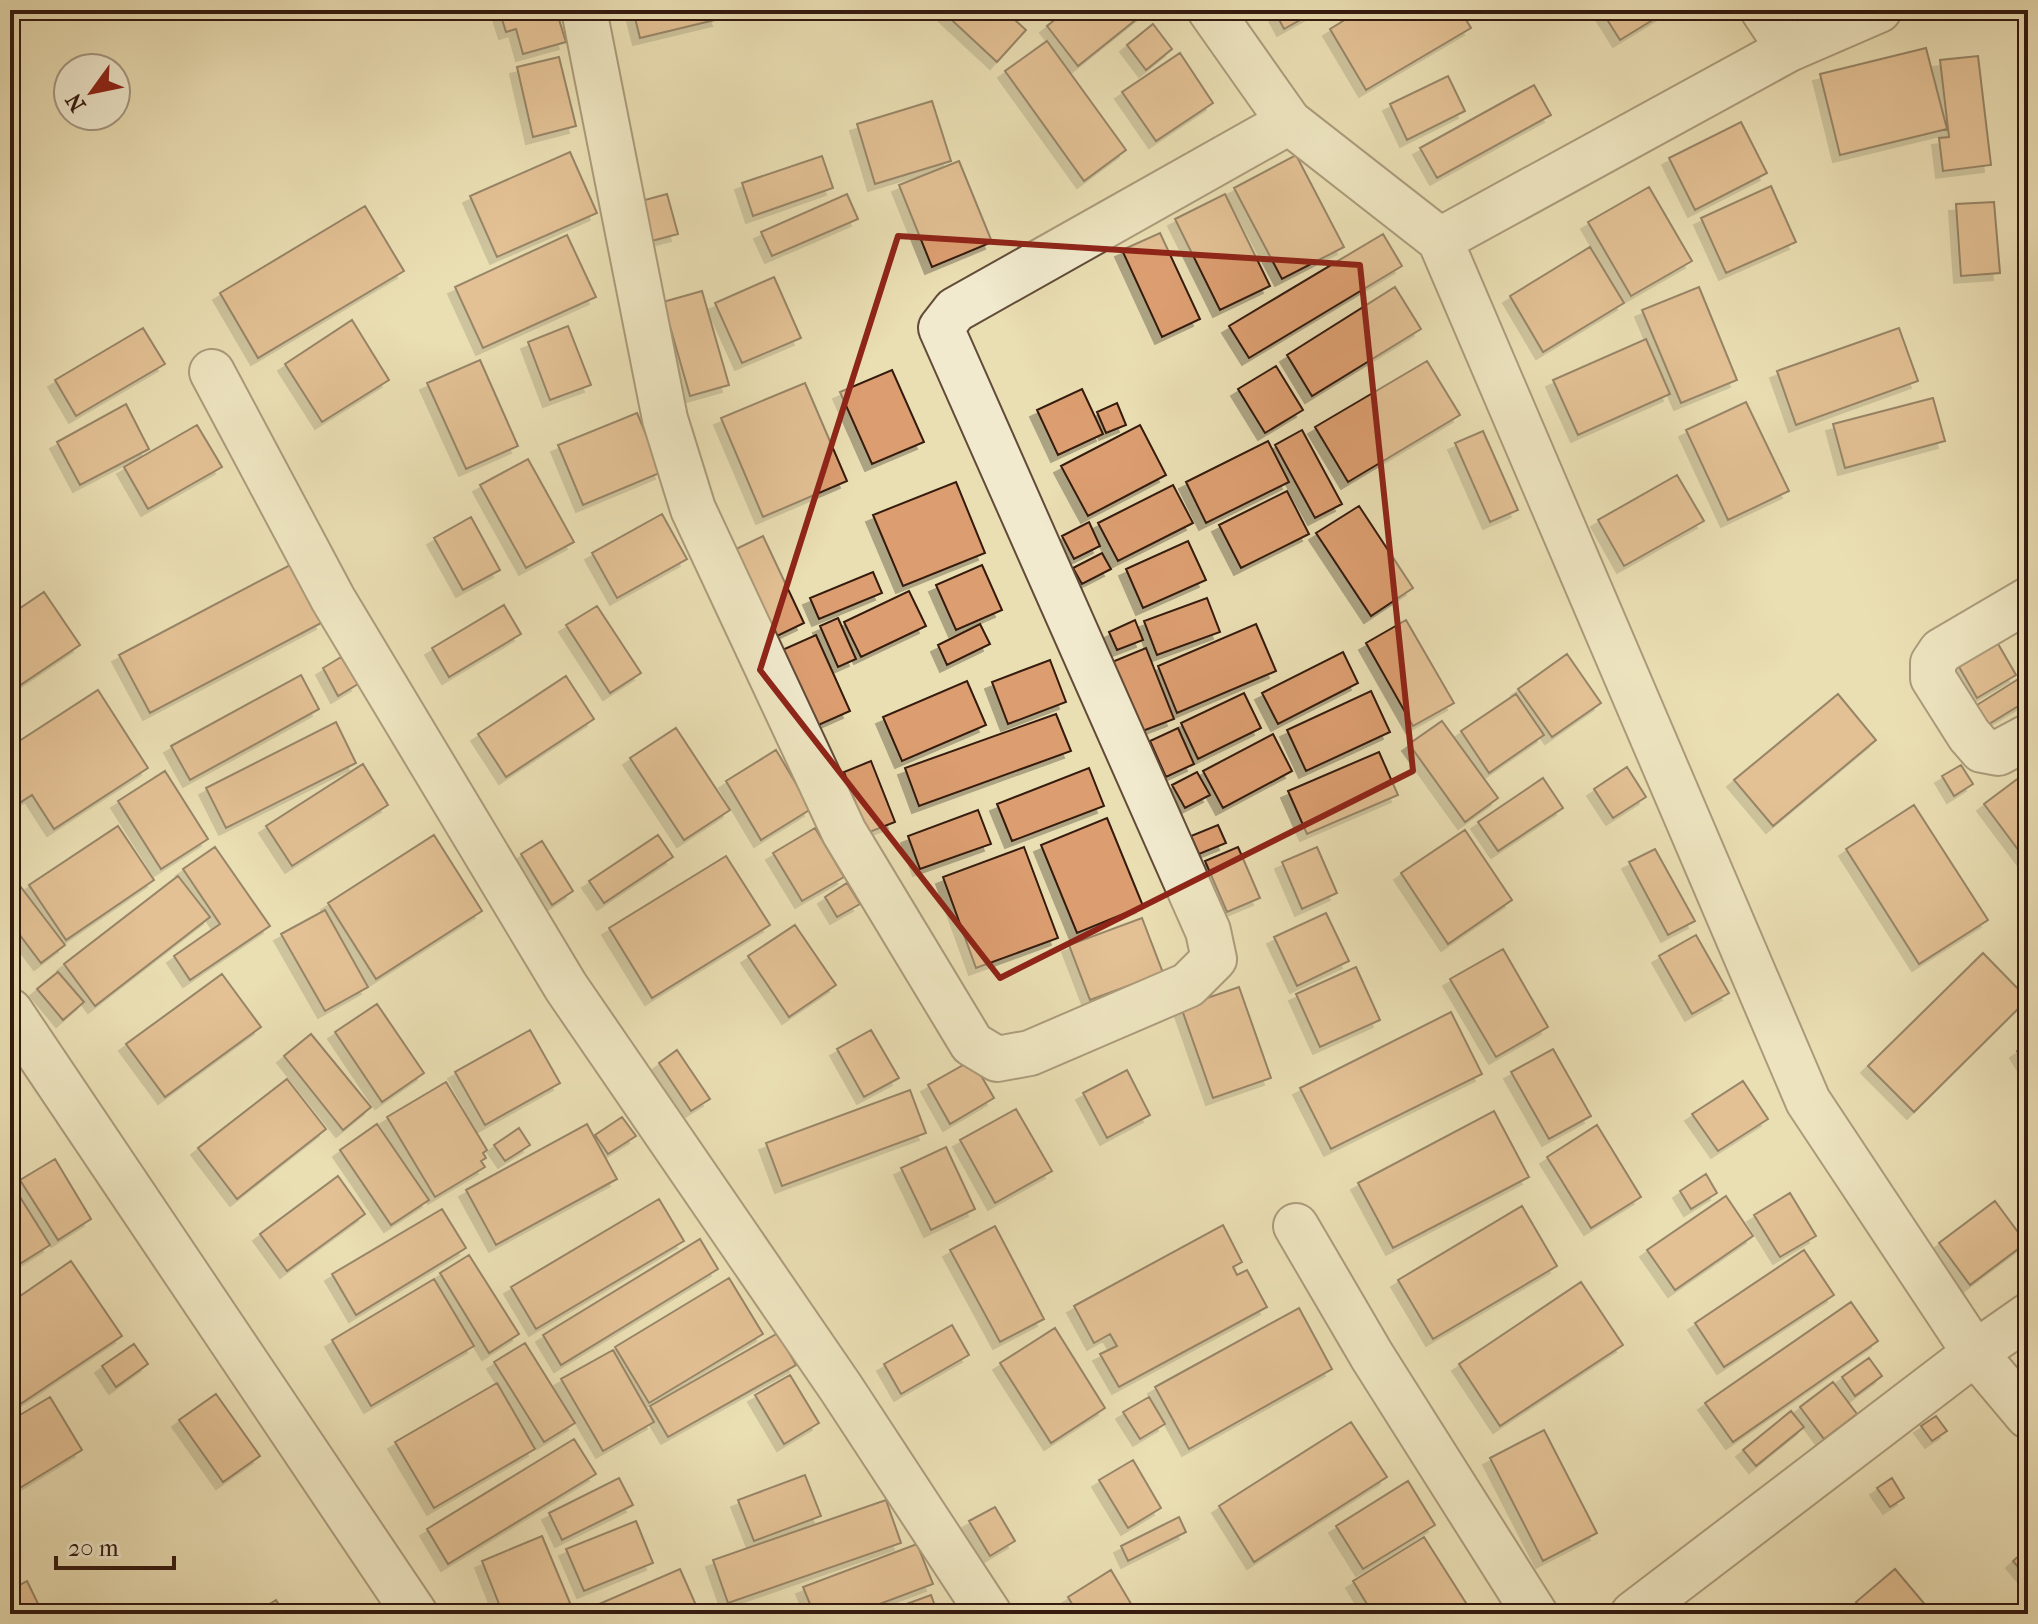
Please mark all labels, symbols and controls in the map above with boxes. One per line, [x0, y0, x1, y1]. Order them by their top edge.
north arrow [52, 52, 132, 132]
text: N [60, 88, 92, 116]
scale bar [56, 1520, 174, 1570]
text: 20 m [68, 1534, 119, 1562]

